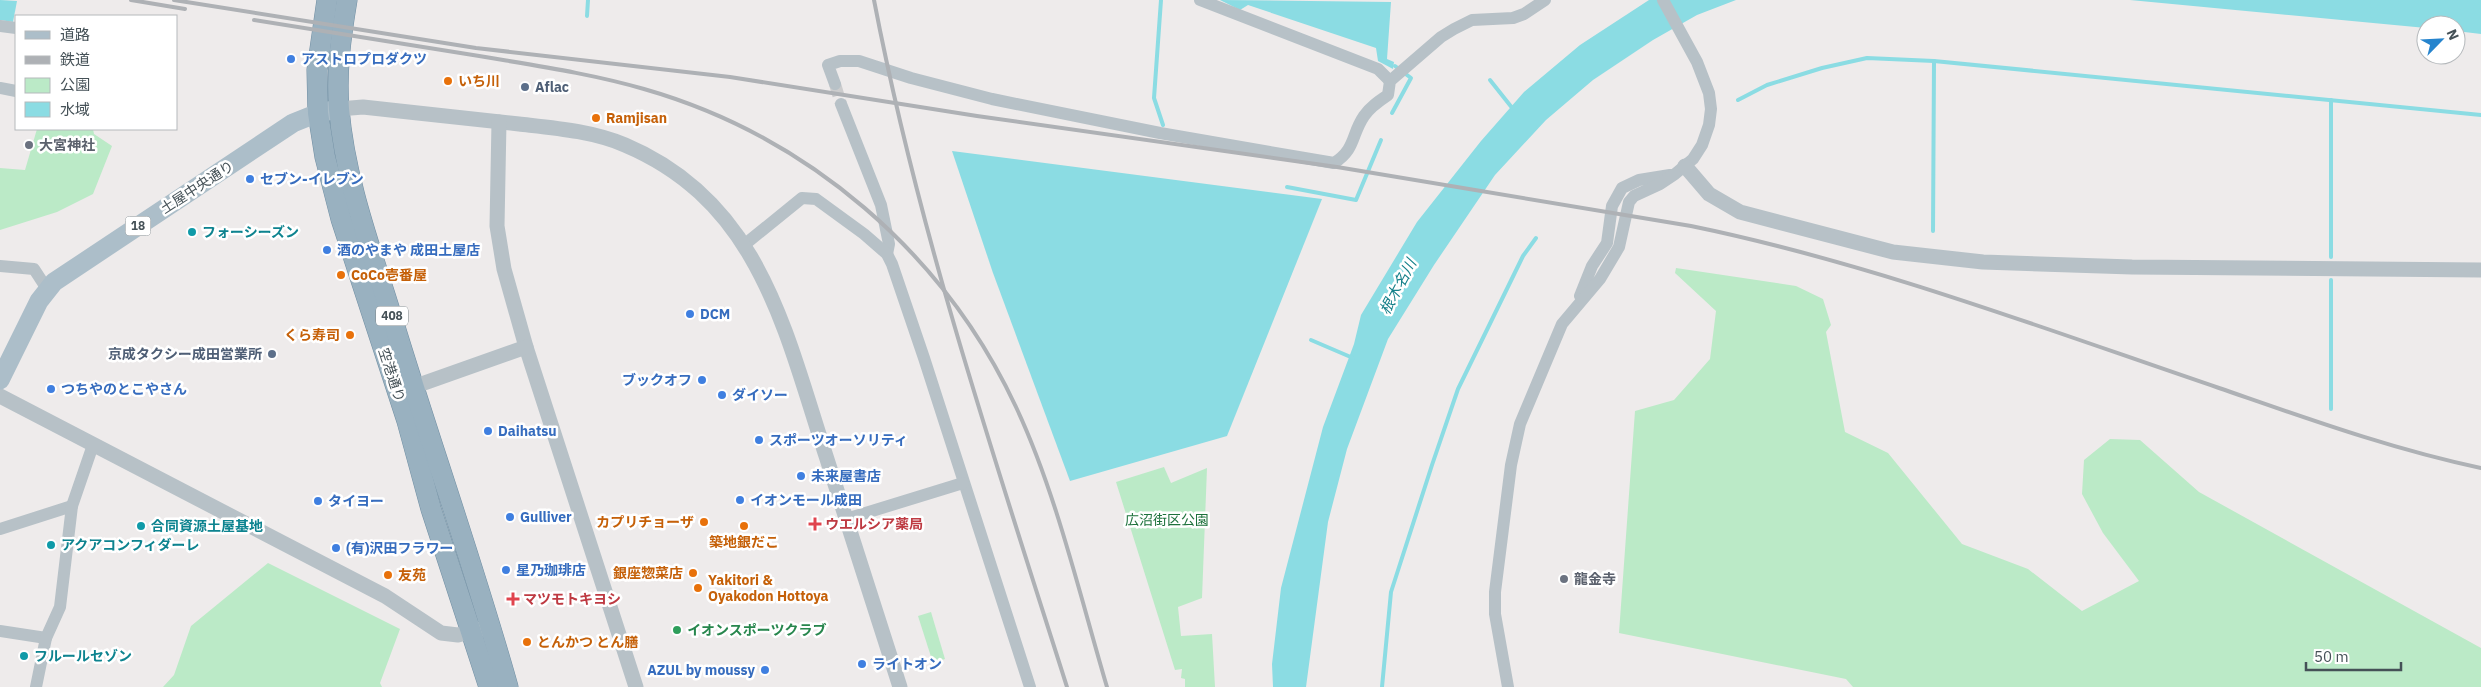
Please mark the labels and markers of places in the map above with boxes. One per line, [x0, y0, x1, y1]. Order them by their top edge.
place label: アストロプロダクツ [301, 50, 427, 68]
marker: アストロプロダクツ [285, 53, 297, 65]
place label: いち川 [458, 72, 500, 90]
marker: いち川 [442, 75, 454, 87]
place label: Aflac [535, 78, 569, 96]
marker: Aflac [519, 81, 531, 93]
place label: Ramjisan [606, 109, 667, 127]
marker: Ramjisan [590, 112, 602, 124]
place label: 大宮神社 [39, 136, 95, 154]
marker: 大宮神社 [23, 139, 35, 151]
place label: セブン-イレブン [260, 170, 364, 188]
marker: セブン-イレブン [244, 173, 256, 185]
place label: フォーシーズン [202, 223, 299, 241]
marker: フォーシーズン [186, 226, 198, 238]
place label: 酒のやまや 成田土屋店 [337, 241, 480, 259]
marker: 酒のやまや 成田土屋店 [321, 244, 333, 256]
place label: CoCo壱番屋 [351, 266, 427, 284]
marker: CoCo壱番屋 [335, 269, 347, 281]
place label: DCM [700, 305, 730, 323]
marker: DCM [684, 308, 696, 320]
place label: くら寿司 [284, 326, 340, 344]
marker: くら寿司 [344, 329, 356, 341]
place label: 京成タクシー成田営業所 [108, 345, 262, 363]
marker: 京成タクシー成田営業所 [266, 348, 278, 360]
place label: ブックオフ [622, 371, 692, 389]
marker: ブックオフ [696, 374, 708, 386]
place label: つちやのとこやさん [61, 380, 187, 398]
marker: つちやのとこやさん [45, 383, 57, 395]
place label: ダイソー [732, 386, 788, 404]
marker: ダイソー [716, 389, 728, 401]
place label: Daihatsu [498, 422, 557, 440]
marker: Daihatsu [482, 425, 494, 437]
place label: スポーツオーソリティ [769, 431, 908, 449]
marker: スポーツオーソリティ [753, 434, 765, 446]
place label: 未来屋書店 [811, 467, 881, 485]
marker: 未来屋書店 [795, 470, 807, 482]
place label: イオンモール成田 [750, 491, 862, 509]
place label: タイヨー [328, 492, 384, 510]
marker: イオンモール成田 [734, 494, 746, 506]
marker: タイヨー [312, 495, 324, 507]
place label: Gulliver [520, 508, 572, 526]
marker: Gulliver [504, 511, 516, 523]
place label: カプリチョーザ [596, 513, 694, 531]
place label: ウエルシア薬局 [825, 515, 923, 533]
marker: カプリチョーザ [698, 516, 710, 528]
place label: 合同資源土屋基地 [151, 517, 263, 535]
marker: ウエルシア薬局 [809, 518, 821, 530]
marker: 合同資源土屋基地 [135, 520, 147, 532]
marker: 築地銀だこ [738, 520, 750, 532]
place label: 築地銀だこ [709, 533, 779, 551]
place label: アクアコンフィダーレ [61, 536, 200, 554]
marker: アクアコンフィダーレ [45, 539, 57, 551]
place label: (有)沢田フラワー [346, 539, 453, 557]
marker: (有)沢田フラワー [330, 542, 342, 554]
place label: 星乃珈琲店 [516, 561, 586, 579]
marker: 星乃珈琲店 [500, 564, 512, 576]
place label: 銀座惣菜店 [613, 564, 683, 582]
place label: 友苑 [398, 566, 426, 584]
marker: 銀座惣菜店 [687, 567, 699, 579]
marker: 友苑 [382, 569, 394, 581]
place label: 龍金寺 [1574, 570, 1616, 588]
place label: Yakitori & Oyakodon Hottoya [708, 571, 828, 605]
marker: 龍金寺 [1558, 573, 1570, 585]
marker: Yakitori & Oyakodon Hottoya [692, 582, 704, 594]
place label: マツモトキヨシ [523, 590, 621, 608]
marker: マツモトキヨシ [507, 593, 519, 605]
place label: イオンスポーツクラブ [687, 621, 826, 639]
marker: イオンスポーツクラブ [671, 624, 683, 636]
place label: とんかつ とん膳 [537, 633, 638, 651]
marker: とんかつ とん膳 [521, 636, 533, 648]
place label: フルールセゾン [34, 647, 132, 665]
marker: フルールセゾン [18, 650, 30, 662]
place label: ライトオン [872, 655, 942, 673]
marker: ライトオン [856, 658, 868, 670]
place label: AZUL by moussy [647, 661, 756, 679]
marker: AZUL by moussy [759, 664, 771, 676]

